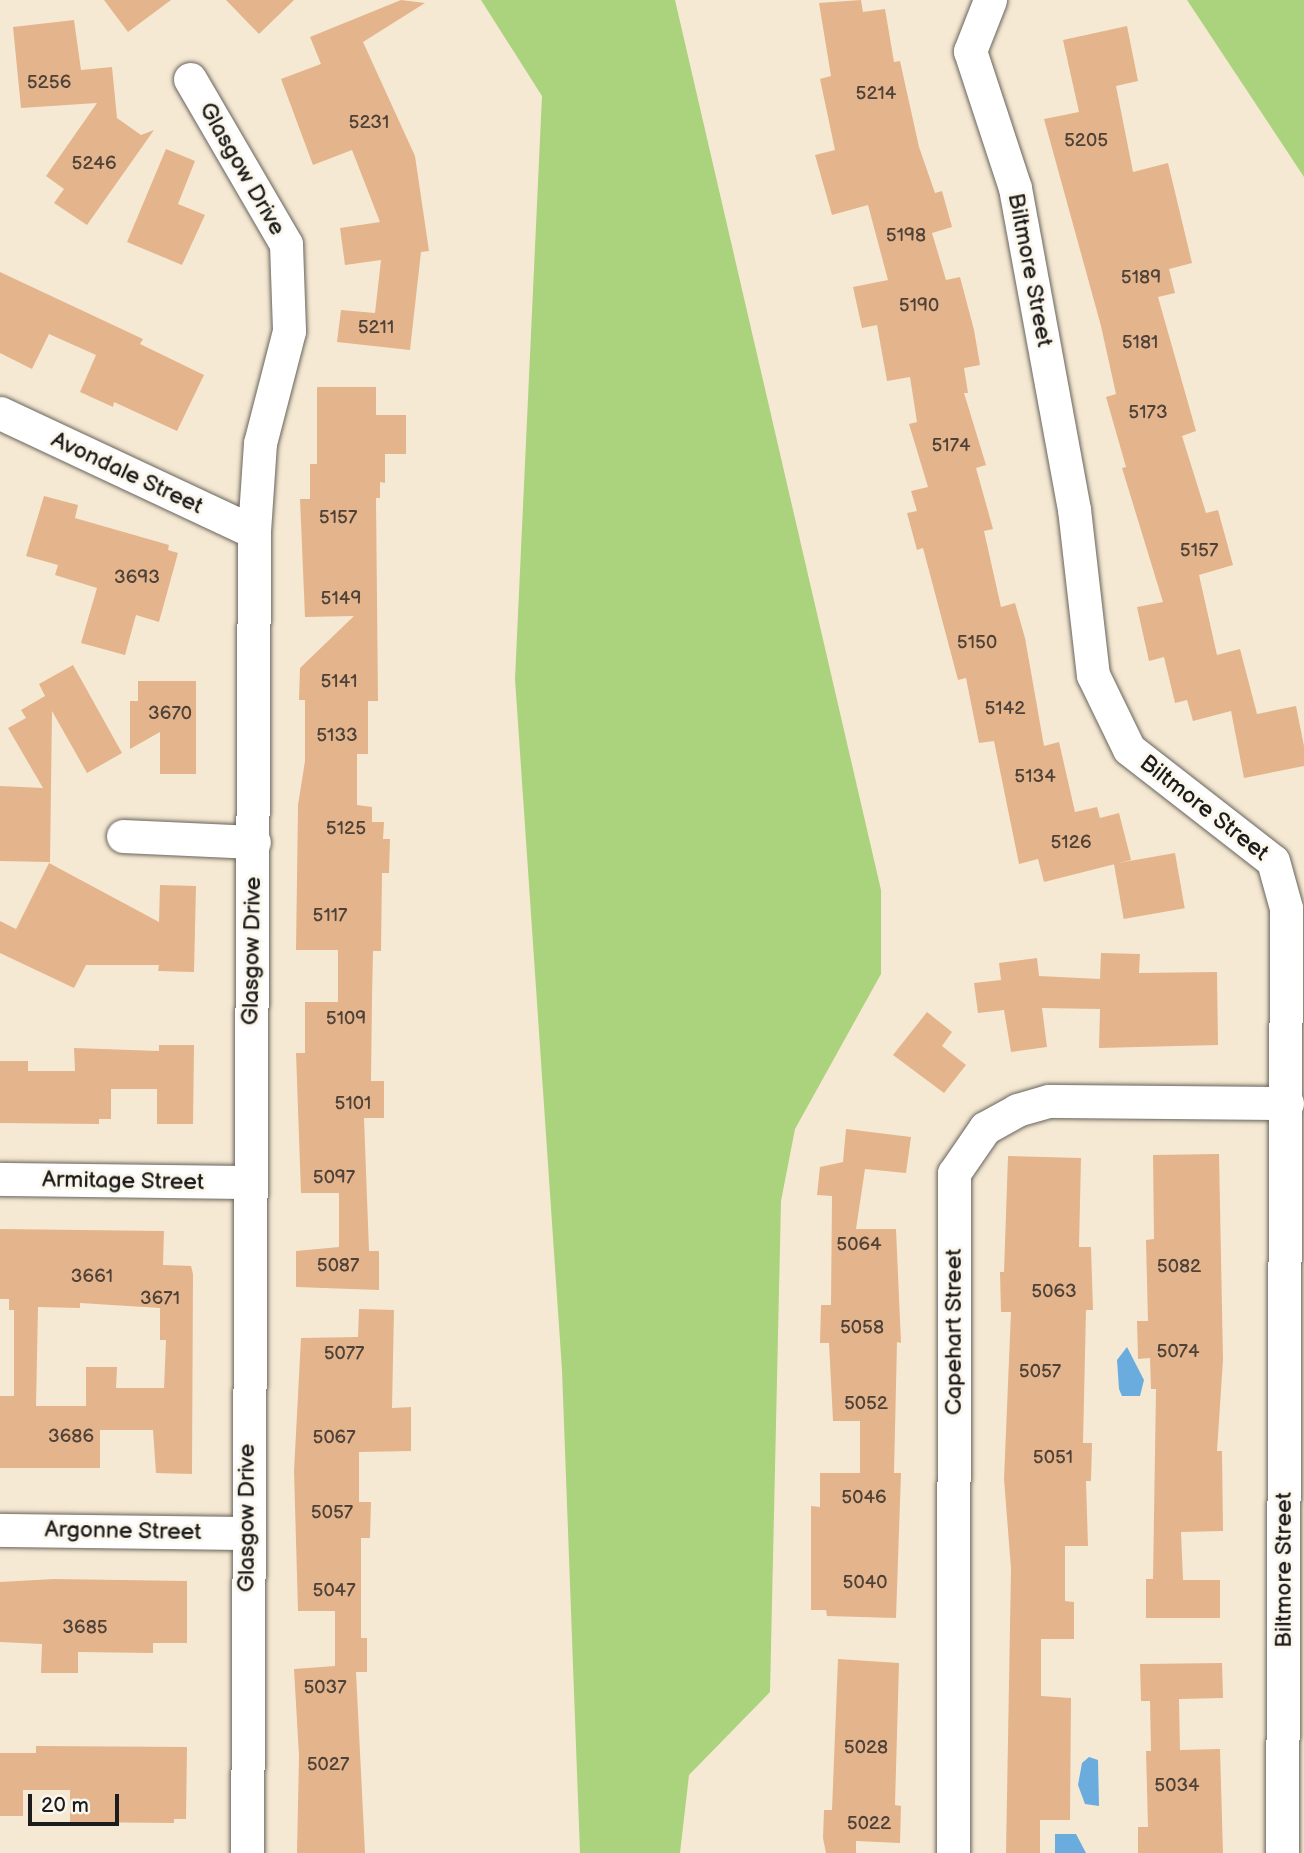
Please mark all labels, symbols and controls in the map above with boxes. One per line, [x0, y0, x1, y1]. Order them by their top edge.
house number: 5256 [27, 72, 71, 94]
house number: 5214 [856, 83, 896, 105]
street label: Glasgow Drive [193, 98, 291, 240]
house number: 5231 [349, 112, 389, 134]
house number: 5205 [1064, 130, 1108, 152]
house number: 5246 [71, 153, 117, 175]
street label: Biltmore Street [1002, 191, 1058, 349]
house number: 5198 [886, 225, 926, 247]
house number: 5189 [1121, 267, 1161, 289]
house number: 5190 [899, 295, 939, 317]
house number: 5211 [358, 317, 394, 339]
house number: 5181 [1122, 332, 1158, 354]
house number: 5173 [1128, 402, 1168, 424]
street label: Avondale Street [47, 426, 207, 520]
house number: 5174 [931, 435, 971, 457]
house number: 5157 [319, 507, 357, 529]
house number: 5157 [1180, 540, 1218, 562]
house number: 3693 [114, 567, 160, 589]
house number: 5149 [321, 588, 361, 610]
house number: 5150 [957, 632, 997, 654]
house number: 5141 [320, 671, 358, 693]
house number: 5142 [984, 698, 1026, 720]
house number: 3670 [148, 703, 192, 725]
house number: 5133 [316, 725, 358, 747]
street label: Biltmore Street [1134, 749, 1274, 867]
house number: 5134 [1014, 766, 1056, 788]
house number: 5125 [326, 818, 366, 840]
house number: 5126 [1050, 832, 1092, 854]
street label: Glasgow Drive [237, 876, 267, 1026]
house number: 5117 [313, 905, 347, 927]
house number: 5109 [326, 1008, 366, 1030]
house number: 5101 [335, 1093, 371, 1115]
street label: Armitage Street [42, 1166, 204, 1196]
house number: 5097 [313, 1167, 355, 1189]
house number: 5064 [836, 1234, 882, 1256]
street label: Capehart Street [940, 1248, 968, 1416]
house number: 5087 [317, 1255, 359, 1277]
house number: 5082 [1157, 1256, 1201, 1278]
house number: 3661 [71, 1266, 113, 1288]
house number: 5063 [1031, 1281, 1077, 1303]
house number: 3671 [140, 1288, 180, 1310]
house number: 5058 [840, 1317, 884, 1339]
house number: 5074 [1157, 1341, 1199, 1363]
house number: 5077 [324, 1343, 364, 1365]
house number: 5057 [1019, 1361, 1061, 1383]
house number: 5052 [844, 1393, 888, 1415]
house number: 3686 [48, 1426, 94, 1448]
house number: 5067 [313, 1427, 355, 1449]
street label: Glasgow Drive [233, 1444, 261, 1592]
house number: 5051 [1033, 1447, 1073, 1469]
house number: 5046 [841, 1487, 887, 1509]
street label: Biltmore Street [1270, 1492, 1298, 1648]
house number: 5057 [311, 1502, 353, 1524]
street label: Argonne Street [44, 1516, 202, 1546]
house number: 5040 [843, 1572, 887, 1594]
house number: 5047 [313, 1580, 355, 1602]
house number: 3685 [62, 1617, 108, 1639]
house number: 5037 [303, 1677, 347, 1699]
house number: 5028 [844, 1737, 888, 1759]
house number: 5027 [307, 1754, 349, 1776]
house number: 5034 [1154, 1775, 1200, 1797]
scale bar [32, 1780, 122, 1824]
text: 20 m [41, 1793, 89, 1818]
house number: 5022 [847, 1813, 891, 1835]

